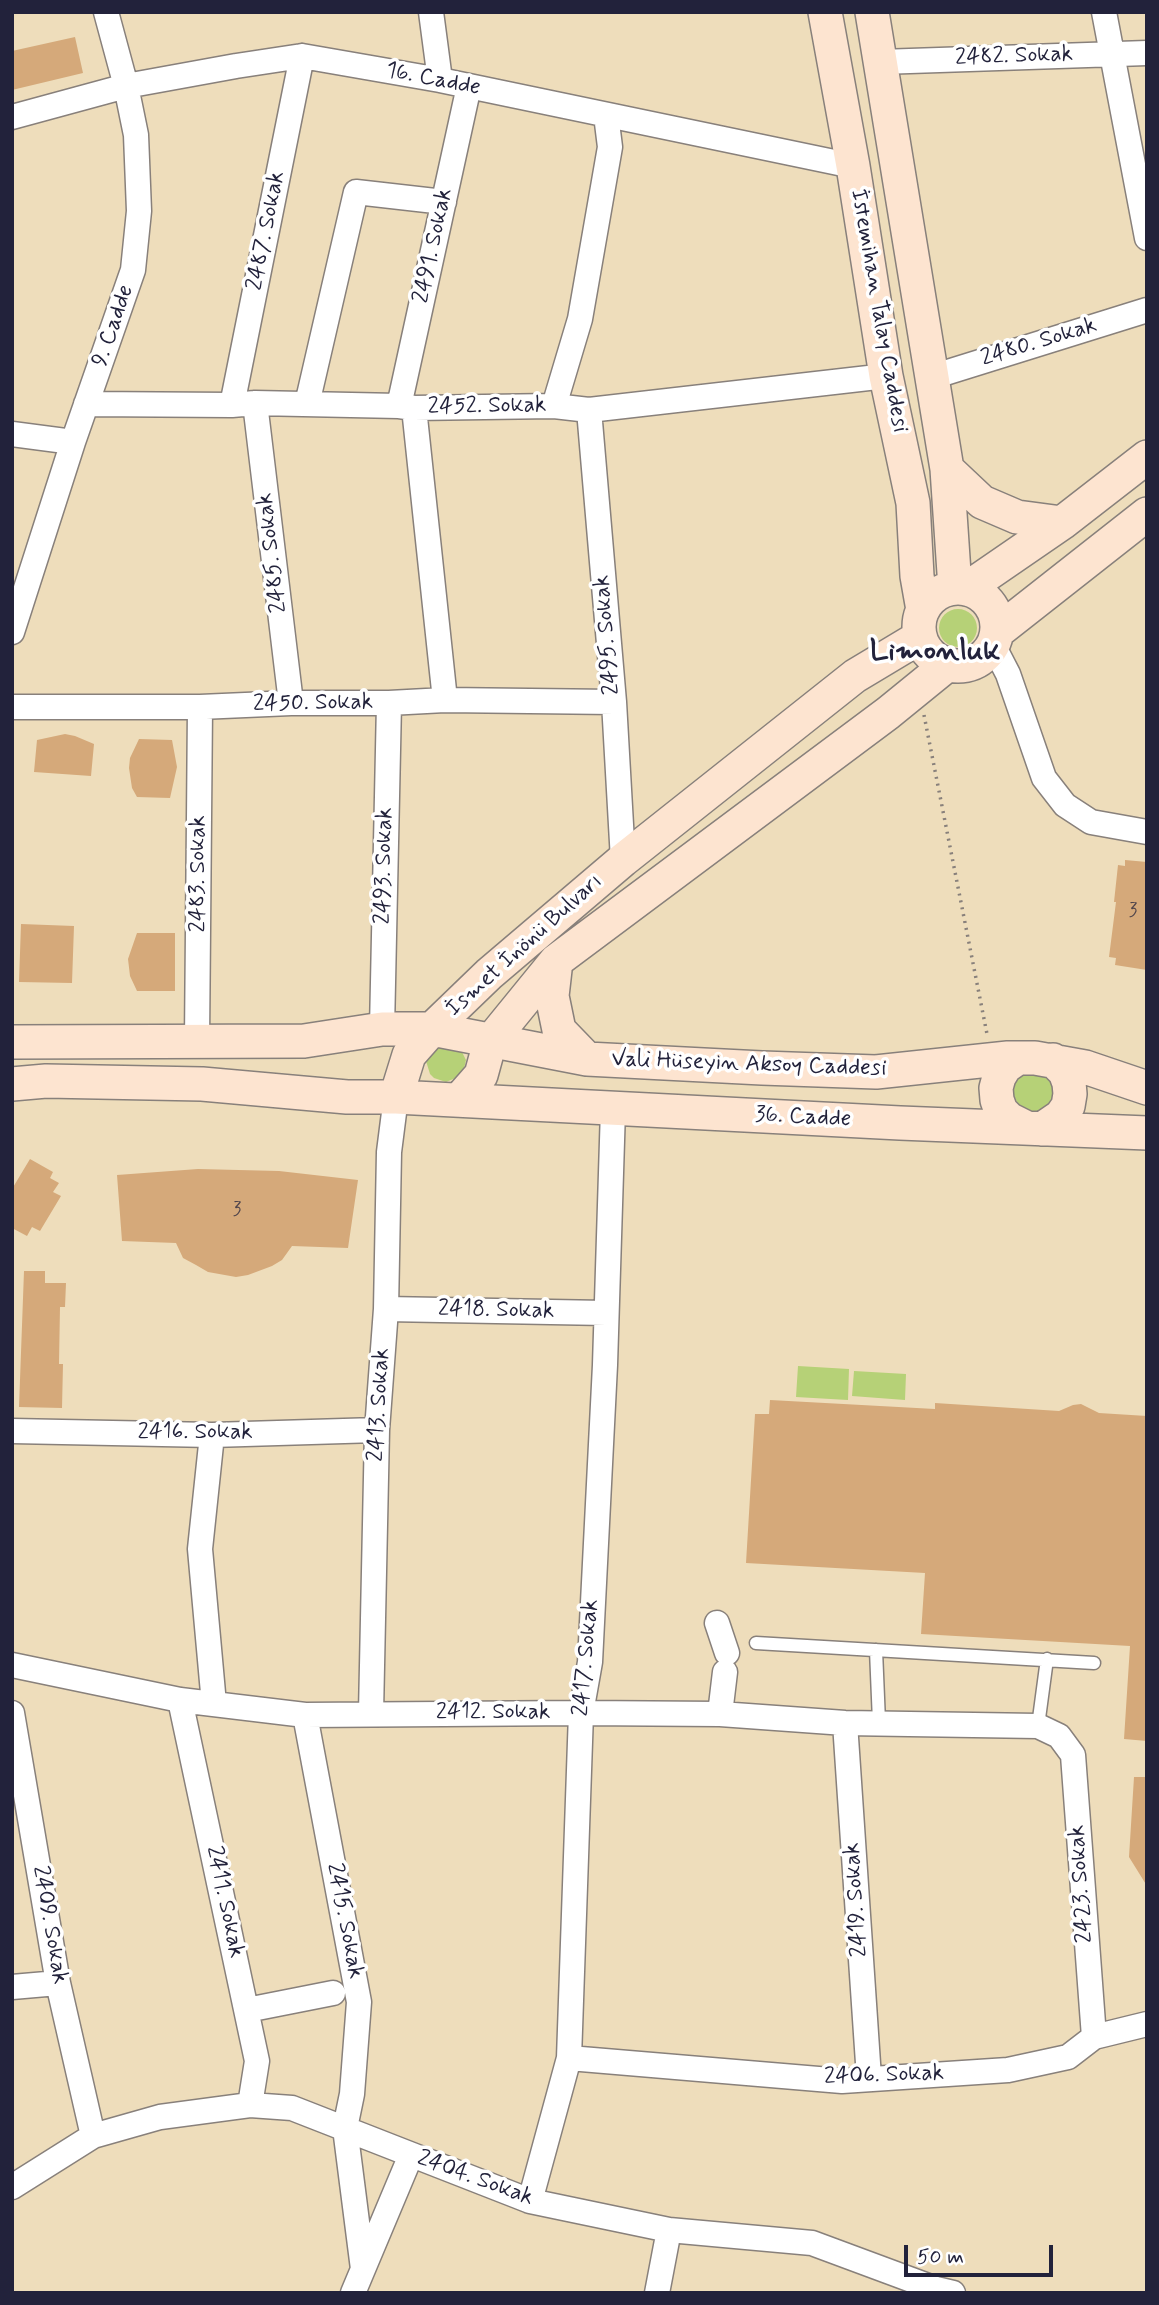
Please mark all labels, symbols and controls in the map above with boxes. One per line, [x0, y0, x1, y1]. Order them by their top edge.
street label: 2482. Sokak [955, 41, 1073, 73]
street label: 16. Cadde [383, 57, 483, 103]
street label: 2487. Sokak [242, 169, 292, 293]
street label: 2491. Sokak [408, 186, 460, 306]
street label: İstemihan Talay Caddesi [843, 187, 913, 435]
street label: 9. Cadde [87, 282, 141, 370]
street label: 2480. Sokak [978, 312, 1100, 374]
street label: 2452. Sokak [428, 392, 546, 422]
street label: 2485. Sokak [252, 491, 294, 615]
street label: 2495. Sokak [589, 574, 627, 696]
district label: Limonluk [870, 635, 1000, 671]
street label: 2450. Sokak [253, 689, 373, 719]
street label: 2493. Sokak [370, 807, 400, 925]
street label: 2483. Sokak [185, 815, 213, 933]
street label: İsmet İnönü Bulvarı [441, 869, 609, 1023]
house number: 3 [1129, 901, 1137, 923]
street label: Vali Hüseyin Aksoy Caddesi [611, 1046, 887, 1084]
street label: 36. Cadde [754, 1102, 852, 1134]
house number: 3 [233, 1200, 241, 1222]
street label: 2418. Sokak [438, 1296, 554, 1326]
street label: 2413. Sokak [363, 1347, 397, 1463]
street label: 2416. Sokak [137, 1419, 253, 1447]
street label: 2417. Sokak [568, 1598, 606, 1718]
street label: 2412. Sokak [436, 1699, 550, 1727]
street label: 2423. Sokak [1064, 1824, 1100, 1944]
street label: 2419. Sokak [839, 1842, 875, 1958]
street label: 2411. Sokak [199, 1844, 249, 1960]
street label: 2415. Sokak [319, 1861, 369, 1981]
street label: 2409. Sokak [25, 1864, 73, 1986]
street label: 2406. Sokak [824, 2060, 944, 2092]
street label: 2404. Sokak [413, 2145, 537, 2213]
scale bar [907, 2232, 1056, 2276]
text: 50 m [917, 2243, 964, 2271]

